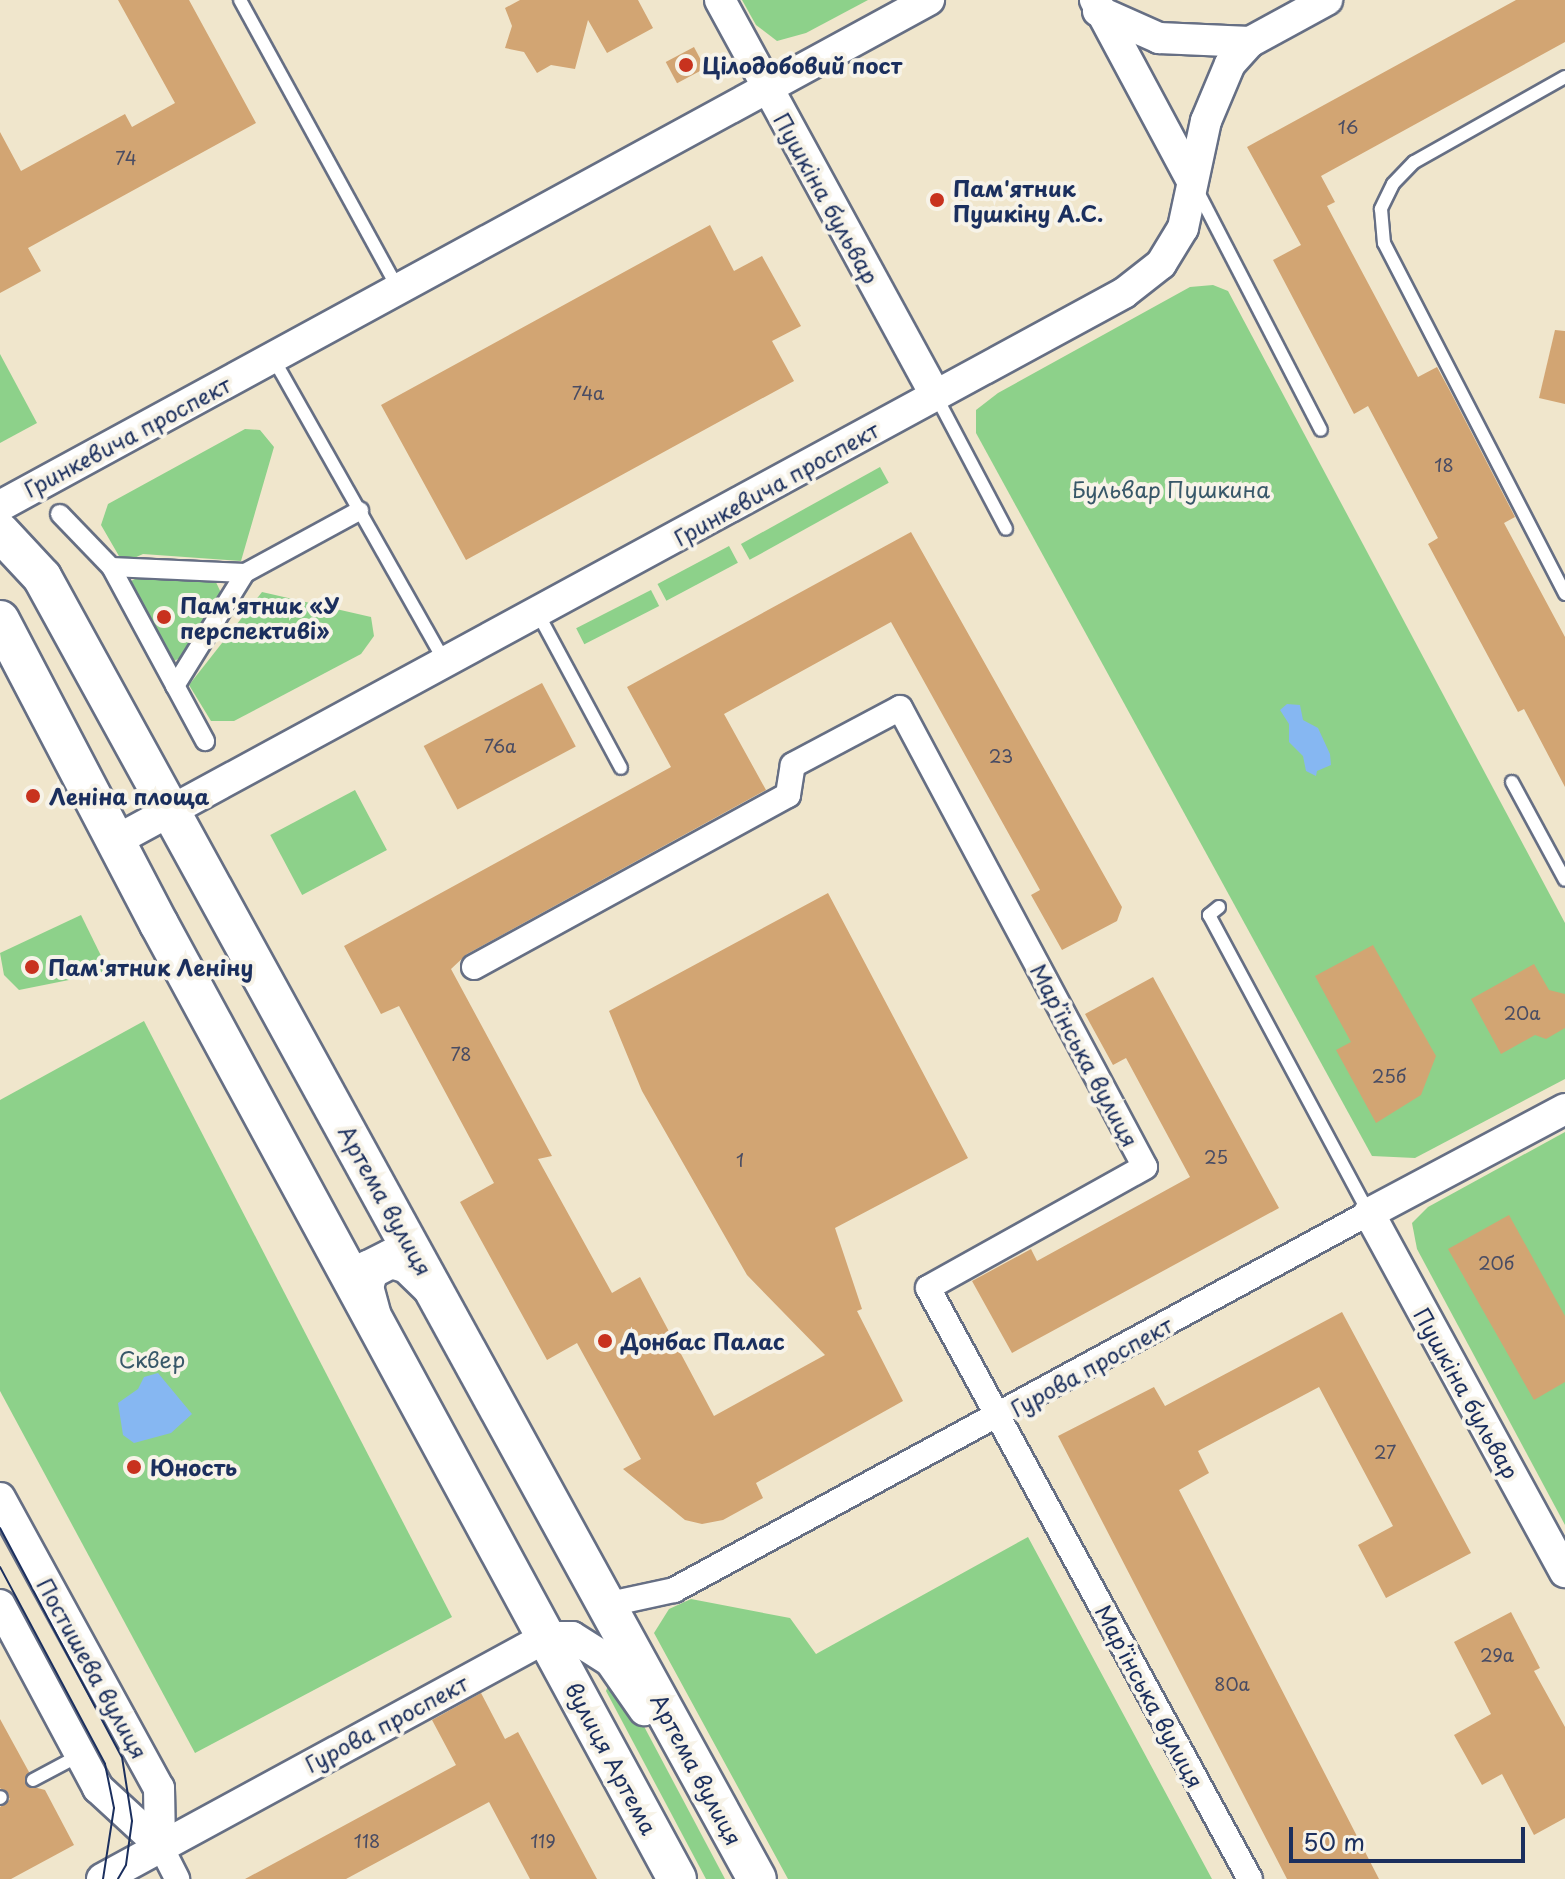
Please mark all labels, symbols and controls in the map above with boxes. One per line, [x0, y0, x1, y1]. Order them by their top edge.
place label: Цілодобовий пост [702, 52, 902, 78]
marker: Цілодобовий пост [677, 56, 695, 74]
street label: Пушкіна бульвар [769, 108, 885, 288]
house number: 16 [1338, 116, 1358, 138]
house number: 74 [115, 147, 137, 169]
place label: Пам'ятник Пушкіну А.С. [953, 174, 1104, 226]
marker: Пам'ятник Пушкіну А.С. [928, 191, 946, 209]
street label: Гринкевича проспект [19, 370, 235, 502]
house number: 74а [572, 382, 604, 404]
street label: Гринкевича проспект [668, 415, 884, 551]
house number: 18 [1434, 454, 1454, 476]
park label: Бульвар Пушкина [1072, 476, 1270, 502]
place label: Пам'ятник «У перспективі» [180, 591, 340, 642]
marker: Пам'ятник «У перспективі» [155, 608, 173, 626]
house number: 76а [484, 735, 516, 757]
house number: 23 [989, 745, 1013, 767]
place label: Леніна площа [49, 783, 211, 809]
marker: Леніна площа [24, 787, 42, 805]
place label: Пам'ятник Леніну [48, 954, 254, 980]
marker: Пам'ятник Леніну [23, 958, 41, 976]
street label: Мар’їнська вулиця [1025, 959, 1145, 1151]
house number: 20а [1504, 1002, 1540, 1024]
house number: 78 [451, 1043, 471, 1065]
house number: 25б [1372, 1065, 1406, 1087]
street label: Артема вулиця [334, 1120, 438, 1280]
house number: 25 [1204, 1146, 1228, 1168]
house number: 1 [736, 1149, 744, 1171]
house number: 20б [1478, 1252, 1514, 1274]
street label: Пушкіна бульвар [1409, 1303, 1525, 1483]
street label: Гурова проспект [1005, 1311, 1177, 1421]
place label: Донбас Палас [621, 1328, 784, 1354]
marker: Донбас Палас [596, 1332, 614, 1350]
park label: Сквер [119, 1346, 185, 1372]
house number: 27 [1374, 1441, 1396, 1463]
place label: Юность [150, 1454, 237, 1480]
marker: Юность [125, 1458, 143, 1476]
street label: Постишева вулиця [32, 1573, 154, 1763]
street label: Мар’їнська вулиця [1090, 1600, 1210, 1792]
house number: 29а [1480, 1644, 1514, 1666]
street label: Гурова проспект [300, 1669, 472, 1777]
house number: 80а [1214, 1673, 1250, 1695]
street label: вулиця Артема [561, 1677, 663, 1839]
street label: Артема вулиця [646, 1688, 748, 1850]
scale bar [1293, 1811, 1529, 1861]
text: 50 m [1303, 1823, 1365, 1859]
house number: 118 [354, 1830, 380, 1852]
house number: 119 [530, 1830, 556, 1852]

